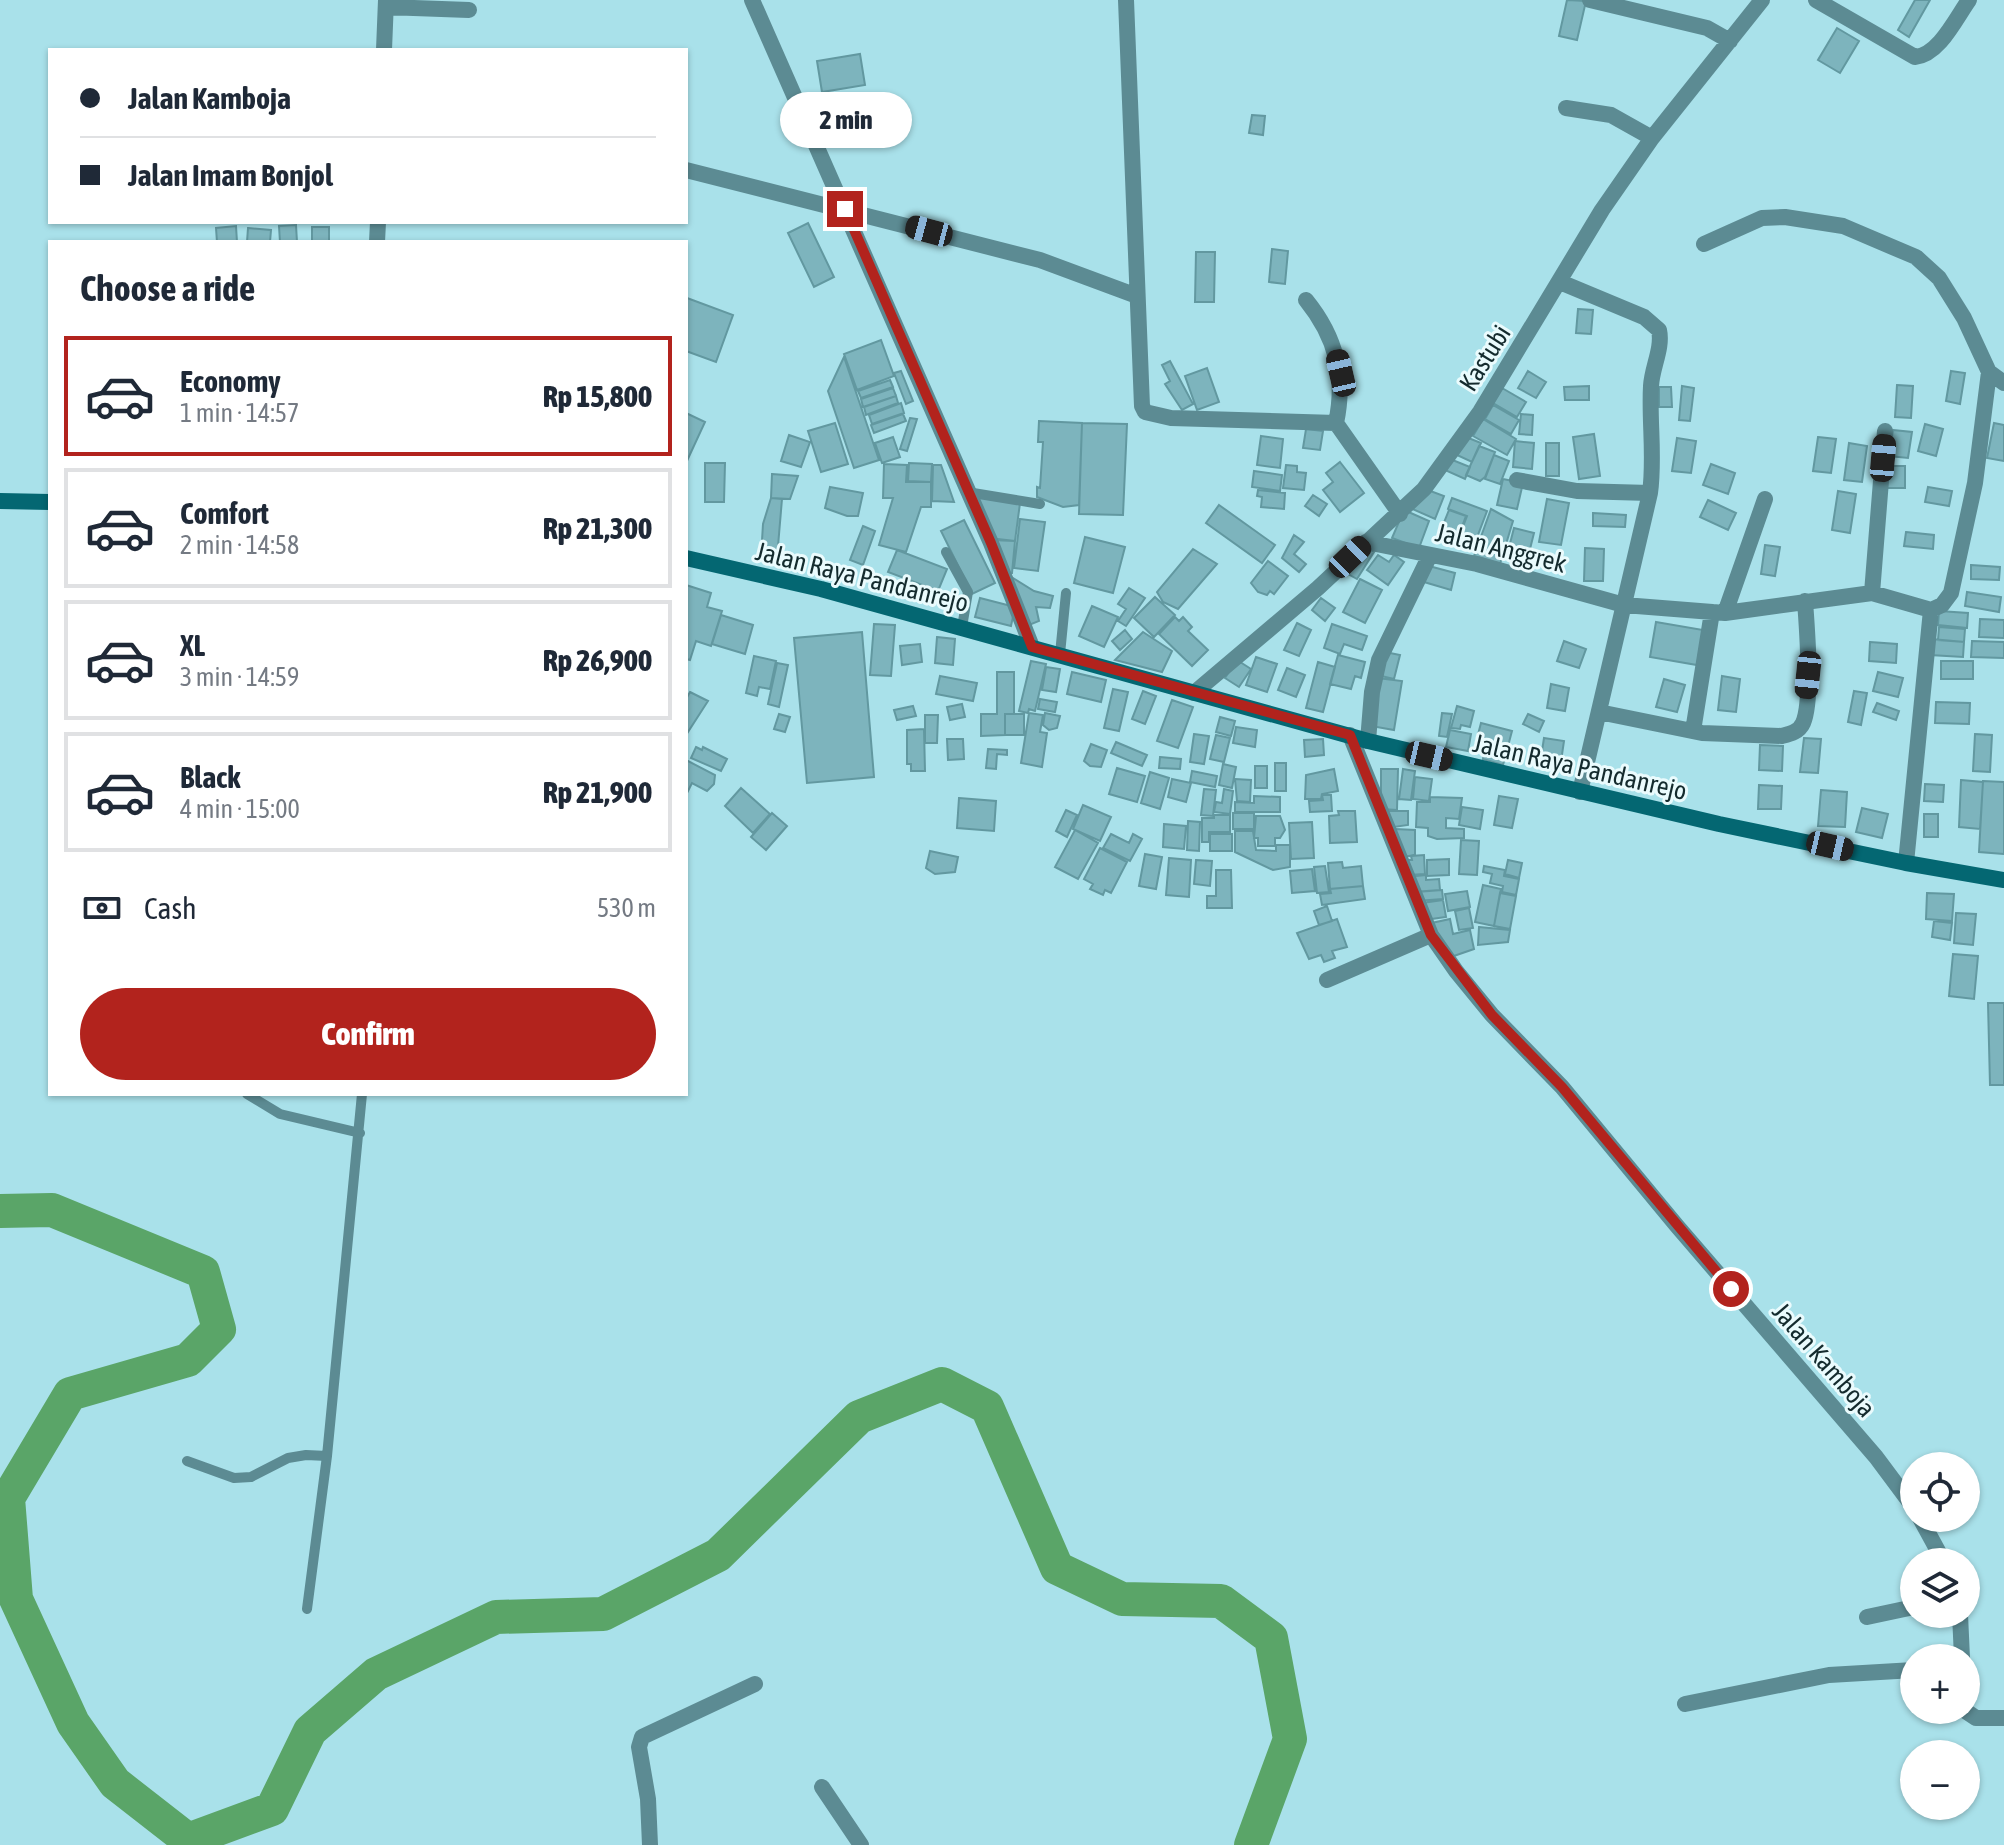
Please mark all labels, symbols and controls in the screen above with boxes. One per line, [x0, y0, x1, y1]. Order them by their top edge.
text: Jalan Kamboja [128, 81, 291, 115]
callout: 2 min [779, 93, 911, 149]
text: 2 min [819, 105, 873, 135]
text: Jalan Imam Bonjol [128, 158, 333, 192]
route end [827, 191, 863, 227]
car [903, 213, 955, 249]
text: Choose a ride [80, 267, 255, 309]
street label: Kastubi [1453, 320, 1517, 396]
car [1324, 347, 1358, 399]
icon: car [84, 360, 156, 432]
text: Economy [180, 364, 281, 398]
text: Rp 15,800 [543, 379, 652, 413]
text: 1 min · 14:57 [180, 398, 299, 428]
car [1869, 433, 1897, 483]
icon: car [84, 492, 156, 564]
text: Comfort [180, 496, 269, 530]
text: Rp 21,300 [543, 511, 652, 545]
street label: Jalan Anggrek [1433, 517, 1569, 579]
text: 2 min · 14:58 [180, 530, 299, 560]
car [1324, 532, 1376, 582]
street label: Jalan Raya Pandanrejo [752, 536, 972, 618]
icon: car [84, 624, 156, 696]
text: XL [180, 628, 205, 662]
text: Rp 26,900 [543, 643, 652, 677]
car [1794, 650, 1822, 700]
text: 3 min · 14:59 [180, 662, 299, 692]
street label: Jalan Raya Pandanrejo [1470, 728, 1690, 806]
car [1403, 739, 1455, 773]
icon: car [84, 756, 156, 828]
text: Black [180, 760, 240, 794]
text: Rp 21,900 [543, 775, 652, 809]
text: 4 min · 15:00 [180, 794, 300, 824]
car [1804, 829, 1856, 863]
icon: cash [80, 886, 124, 930]
text: Cash [144, 891, 197, 925]
text: 530 m [597, 893, 656, 923]
button: Confirm [80, 988, 656, 1080]
route start [1713, 1271, 1749, 1307]
street label: Jalan Kamboja [1766, 1297, 1882, 1423]
map controls [1900, 1452, 1980, 1820]
button: locate [1900, 1452, 1980, 1532]
button: layers [1900, 1548, 1980, 1628]
button: + [1900, 1644, 1980, 1724]
button: − [1900, 1740, 1980, 1820]

